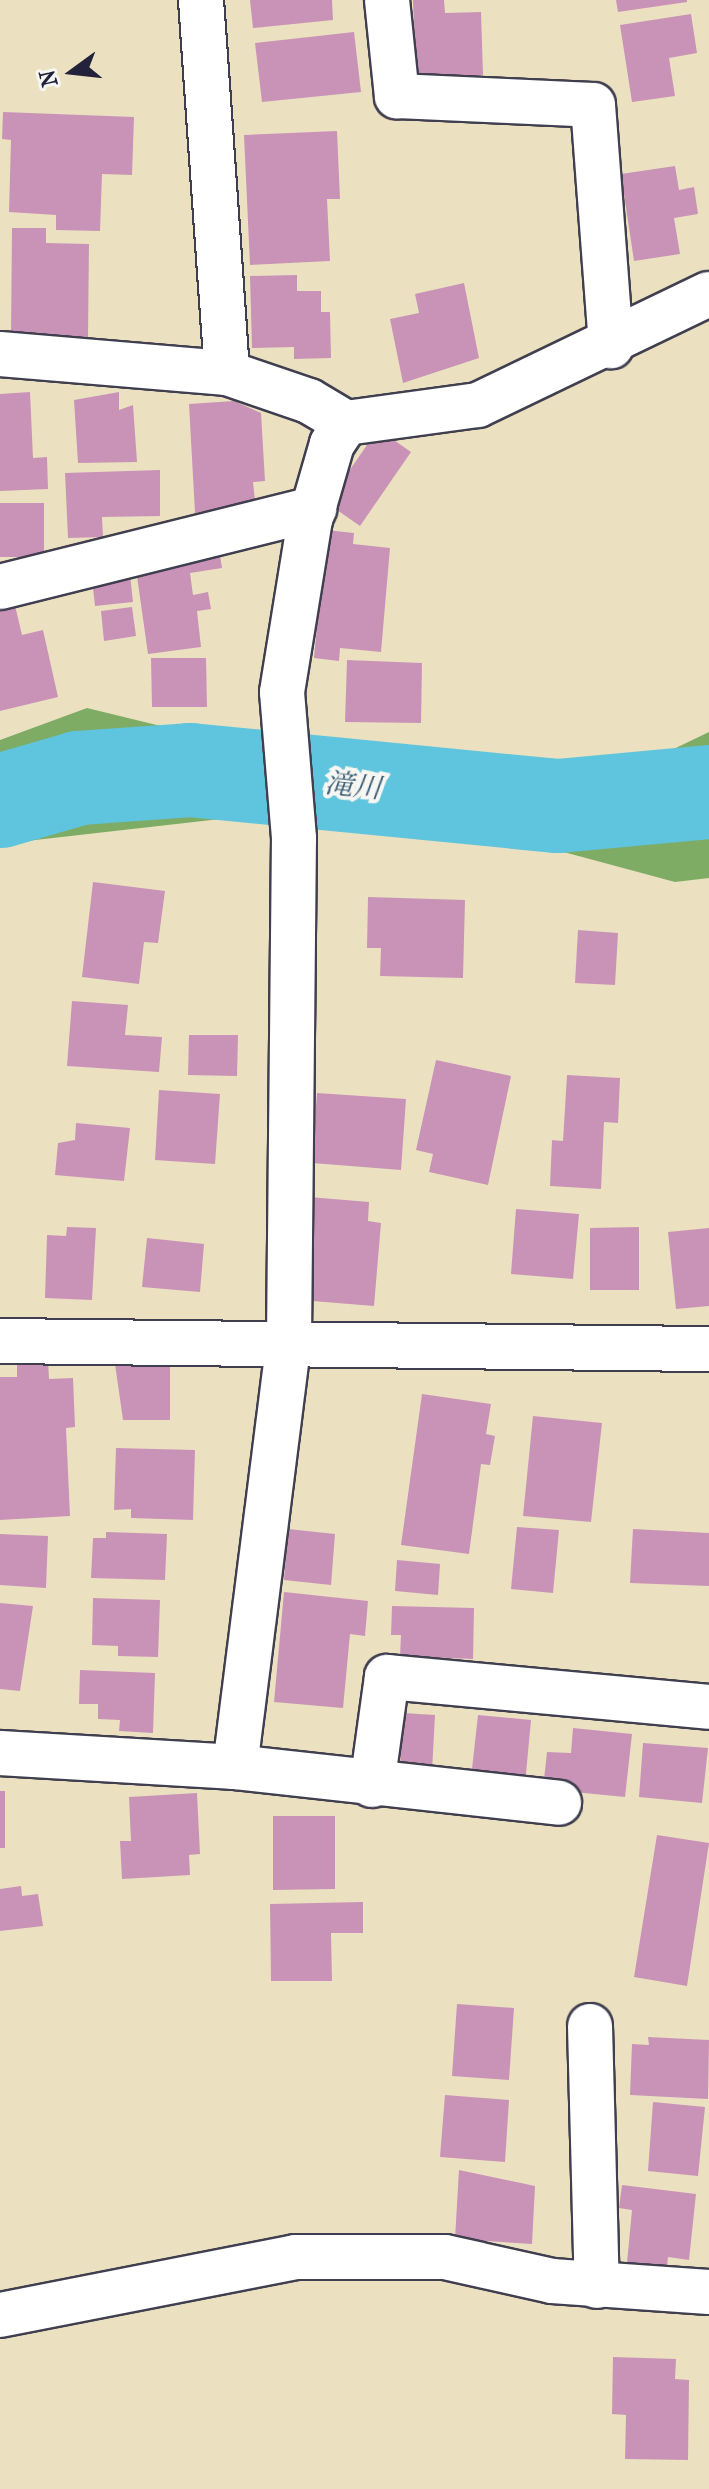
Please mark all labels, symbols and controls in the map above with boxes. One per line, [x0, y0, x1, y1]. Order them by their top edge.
north arrow [32, 32, 112, 112]
text: N [34, 67, 64, 90]
water label: 滝川 [323, 766, 383, 806]

